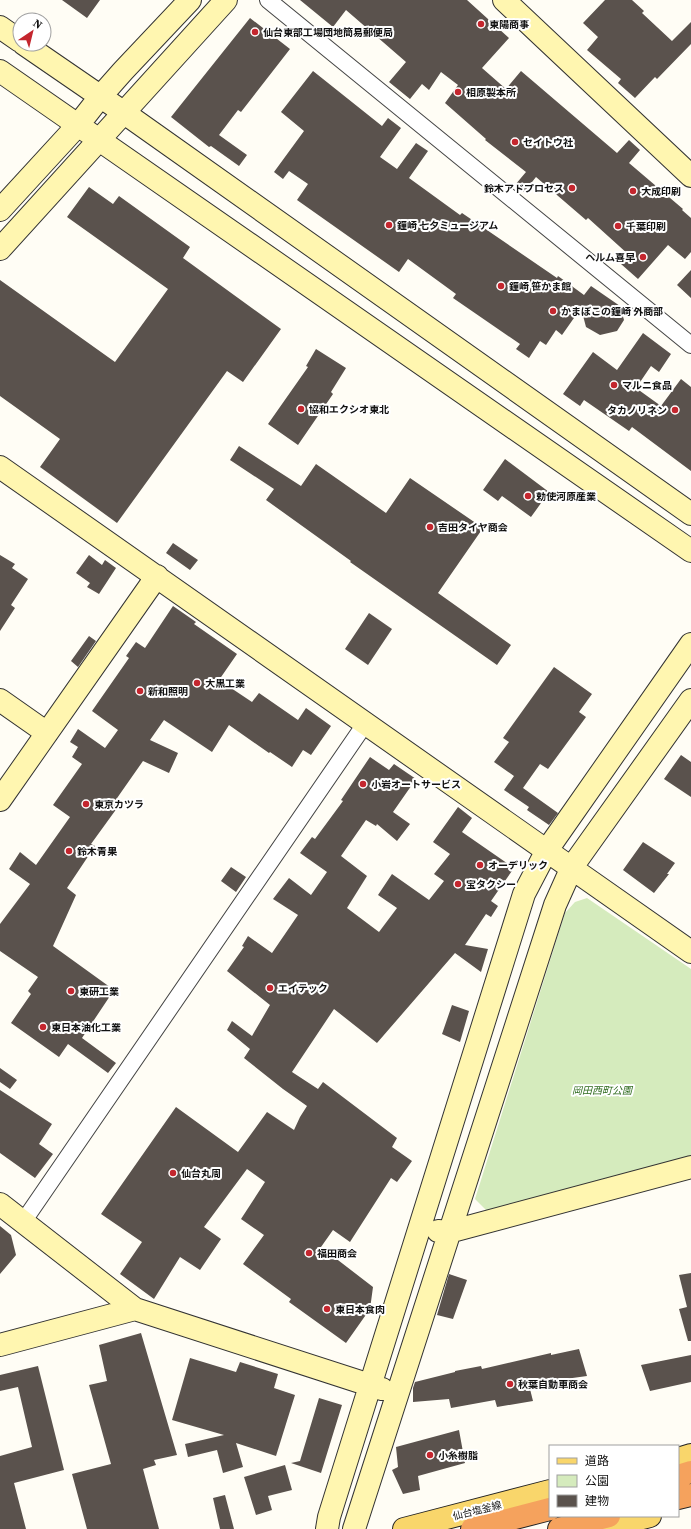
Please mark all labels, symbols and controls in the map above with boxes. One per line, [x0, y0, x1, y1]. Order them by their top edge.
north arrow [12, 12, 52, 52]
text: N [30, 16, 45, 33]
place label: 東陽商事 [489, 18, 529, 31]
marker: 東陽商事 [476, 19, 486, 29]
place label: 仙台東部工場団地簡易郵便局 [263, 26, 393, 39]
marker: 仙台東部工場団地簡易郵便局 [250, 27, 260, 37]
place label: 相原製本所 [466, 86, 516, 99]
marker: 相原製本所 [453, 87, 463, 97]
place label: セイトウ社 [523, 136, 574, 149]
marker: セイトウ社 [510, 137, 520, 147]
place label: 鈴木アドプロセス [484, 182, 564, 195]
marker: 鈴木アドプロセス [567, 183, 577, 193]
place label: 大成印刷 [641, 185, 681, 198]
marker: 大成印刷 [628, 186, 638, 196]
place label: 鐘崎 七夕ミュージアム [397, 219, 498, 232]
marker: 鐘崎 七夕ミュージアム [384, 220, 394, 230]
place label: 千葉印刷 [626, 220, 666, 233]
marker: 千葉印刷 [613, 221, 623, 231]
place label: ヘルム喜早 [585, 251, 635, 264]
marker: ヘルム喜早 [638, 252, 648, 262]
place label: 鐘崎 笹かま館 [509, 280, 571, 293]
marker: 鐘崎 笹かま館 [496, 281, 506, 291]
place label: かまぼこの鐘崎 外商部 [561, 305, 663, 318]
marker: かまぼこの鐘崎 外商部 [548, 306, 558, 316]
place label: マルニ食品 [622, 379, 672, 392]
marker: マルニ食品 [609, 380, 619, 390]
place label: 協和エクシオ東北 [309, 403, 389, 416]
marker: 協和エクシオ東北 [296, 404, 306, 414]
place label: タカノリネン [607, 404, 667, 417]
marker: タカノリネン [670, 405, 680, 415]
place label: 勅使河原産業 [536, 490, 596, 503]
marker: 勅使河原産業 [523, 491, 533, 501]
place label: 吉田タイヤ商会 [438, 521, 508, 534]
marker: 吉田タイヤ商会 [425, 522, 435, 532]
place label: 大黒工業 [205, 677, 245, 690]
marker: 大黒工業 [192, 678, 202, 688]
place label: 新和照明 [148, 685, 188, 698]
marker: 新和照明 [135, 686, 145, 696]
place label: 小岩オートサービス [371, 778, 461, 791]
marker: 小岩オートサービス [358, 779, 368, 789]
place label: 東京カツラ [94, 798, 144, 811]
marker: 東京カツラ [81, 799, 91, 809]
place label: 鈴木青果 [77, 845, 118, 858]
marker: 鈴木青果 [64, 846, 74, 856]
place label: オーデリック [488, 859, 548, 872]
marker: オーデリック [475, 860, 485, 870]
place label: 宝タクシー [466, 878, 516, 891]
marker: 宝タクシー [453, 879, 463, 889]
place label: エイテック [278, 982, 328, 995]
marker: エイテック [265, 983, 275, 993]
place label: 東研工業 [79, 985, 119, 998]
marker: 東研工業 [66, 986, 76, 996]
place label: 東日本油化工業 [51, 1021, 121, 1034]
marker: 東日本油化工業 [38, 1022, 48, 1032]
park label: 岡田西町公園 [572, 1084, 634, 1097]
place label: 仙台丸周 [181, 1167, 221, 1180]
marker: 仙台丸周 [168, 1168, 178, 1178]
place label: 福田商会 [317, 1247, 357, 1260]
marker: 福田商会 [304, 1248, 314, 1258]
place label: 東日本食肉 [335, 1303, 385, 1316]
marker: 東日本食肉 [322, 1304, 332, 1314]
place label: 秋葉自動車商会 [518, 1378, 588, 1391]
marker: 秋葉自動車商会 [505, 1379, 515, 1389]
legend [549, 1445, 679, 1517]
place label: 小糸樹脂 [438, 1449, 478, 1462]
marker: 小糸樹脂 [425, 1450, 435, 1460]
text: 道路 [585, 1453, 609, 1469]
text: 公園 [585, 1473, 609, 1489]
text: 建物 [585, 1493, 609, 1509]
street label: 仙台塩釜線 [451, 1498, 503, 1523]

